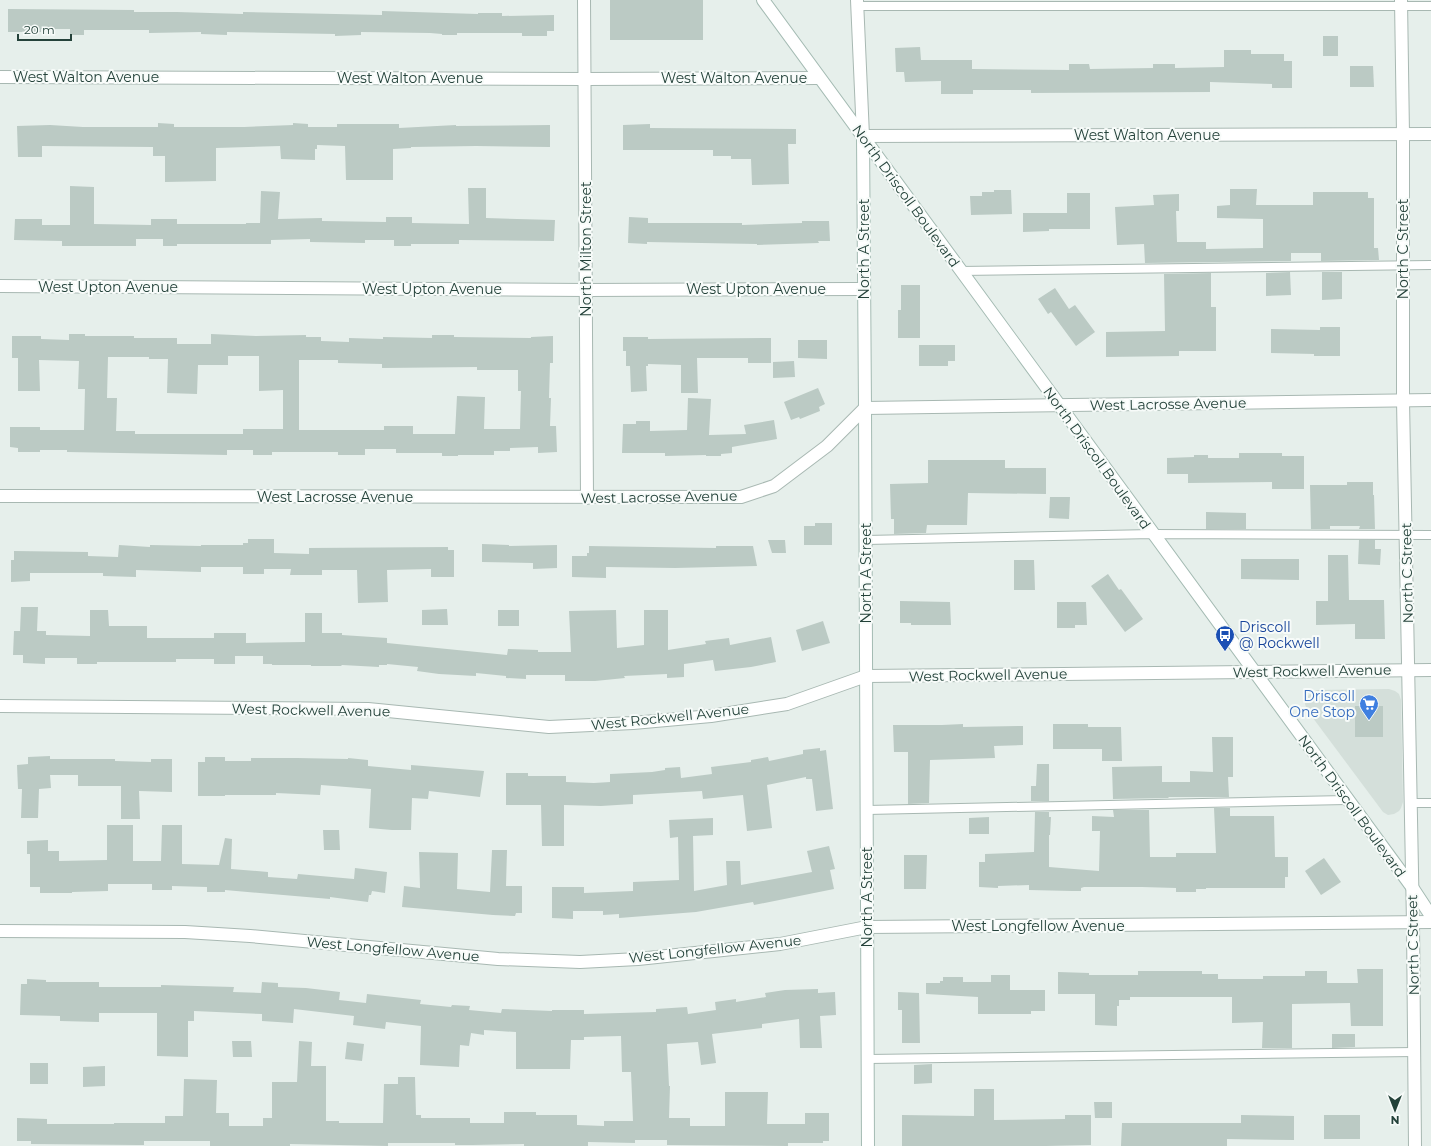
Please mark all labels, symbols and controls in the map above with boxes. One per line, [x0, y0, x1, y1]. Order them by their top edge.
scale bar [18, 16, 71, 42]
text: 20 m [24, 22, 55, 37]
street label: West Walton Avenue [13, 68, 159, 86]
street label: West Walton Avenue [337, 69, 483, 87]
street label: West Walton Avenue [661, 69, 807, 87]
street label: North Driscoll Boulevard [848, 121, 964, 271]
street label: West Walton Avenue [1074, 126, 1220, 144]
street label: North Milton Street [577, 181, 595, 317]
street label: North A Street [855, 198, 873, 299]
street label: North C Street [1394, 198, 1412, 299]
street label: West Upton Avenue [38, 278, 178, 296]
street label: West Upton Avenue [362, 280, 502, 298]
street label: West Upton Avenue [686, 280, 826, 298]
street label: North Driscoll Boulevard [1039, 383, 1155, 533]
street label: West Lacrosse Avenue [1090, 394, 1246, 414]
street label: West Lacrosse Avenue [581, 487, 737, 507]
street label: West Lacrosse Avenue [257, 488, 413, 506]
street label: North A Street [857, 522, 875, 623]
street label: North C Street [1397, 522, 1417, 624]
place label: Driscoll @ Rockwell [1239, 618, 1320, 652]
bus stop icon: Driscoll @ Rockwell [1214, 624, 1236, 652]
street label: West Rockwell Avenue [1233, 661, 1391, 681]
street label: West Rockwell Avenue [909, 665, 1067, 685]
place label: Driscoll One Stop [1289, 687, 1355, 721]
supermarket icon: Driscoll One Stop [1358, 693, 1380, 721]
street label: West Rockwell Avenue [232, 700, 390, 720]
street label: West Rockwell Avenue [590, 700, 750, 734]
street label: North Driscoll Boulevard [1294, 731, 1410, 881]
street label: North A Street [858, 846, 876, 947]
street label: North C Street [1403, 894, 1423, 996]
street label: West Longfellow Avenue [951, 917, 1125, 935]
street label: West Longfellow Avenue [628, 931, 802, 967]
street label: West Longfellow Avenue [306, 932, 480, 966]
north arrow [1375, 1090, 1415, 1130]
text: N [1391, 1113, 1399, 1127]

